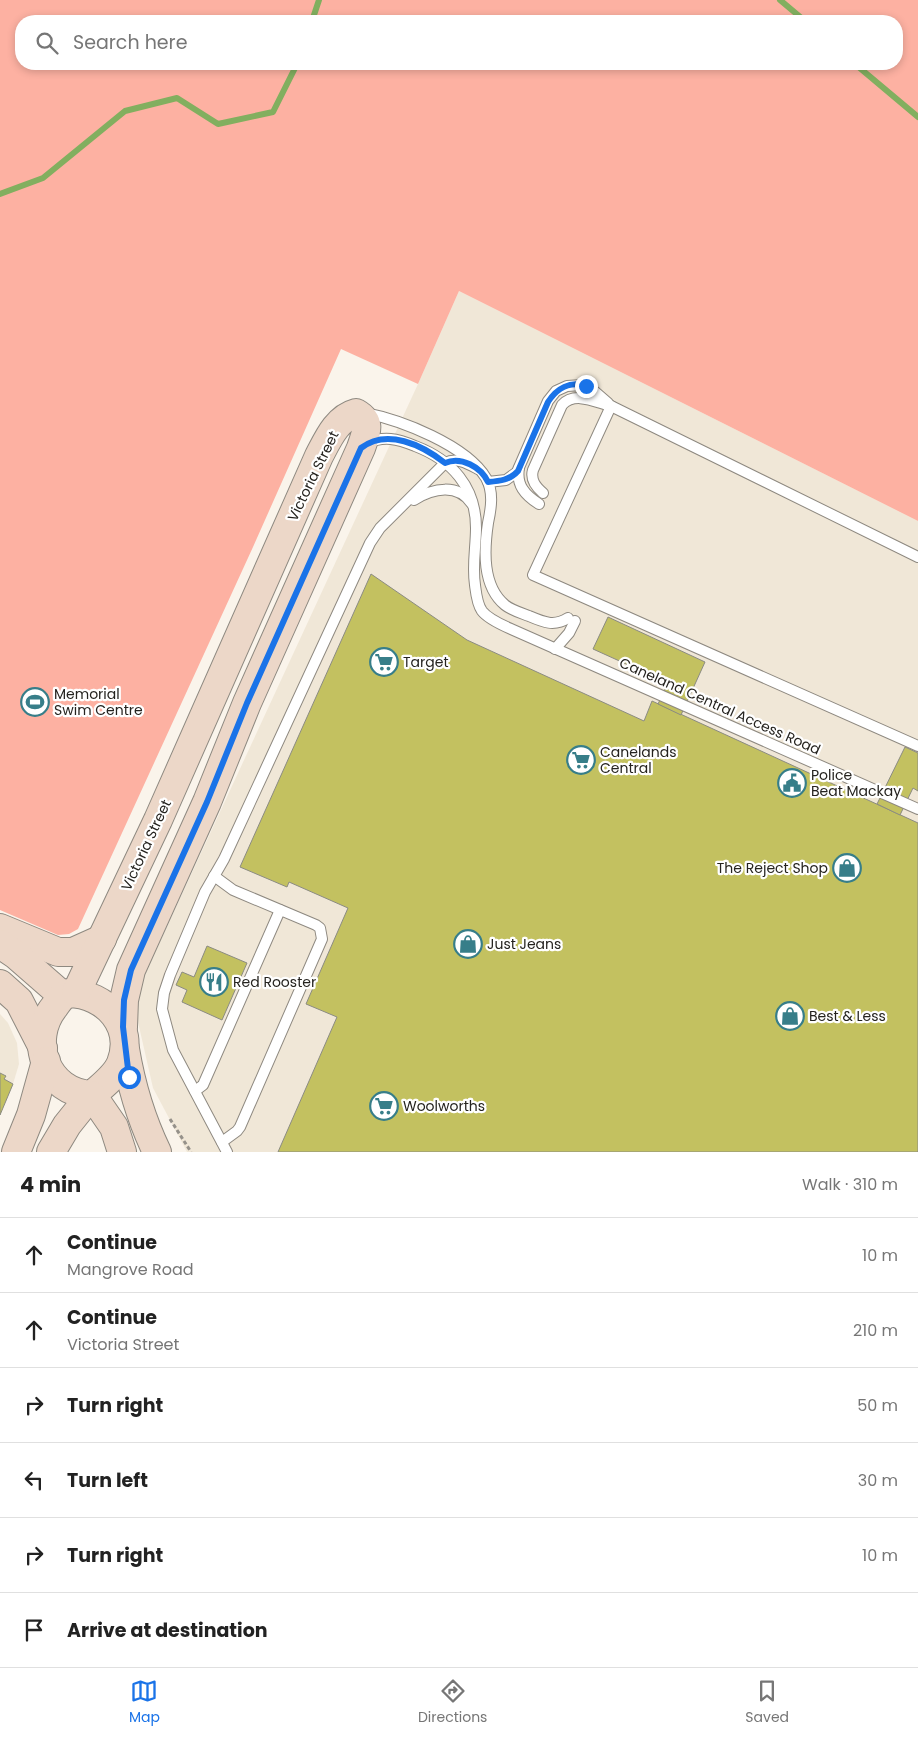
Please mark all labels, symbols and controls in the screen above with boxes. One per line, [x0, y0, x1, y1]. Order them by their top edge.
search box [15, 15, 903, 70]
icon: search [33, 29, 61, 57]
text: Search here [73, 29, 187, 56]
route end [575, 375, 598, 398]
street label: Victoria Street [282, 427, 344, 525]
supermarket icon: Target [369, 647, 399, 677]
place label: Target [403, 652, 449, 672]
street label: Caneland Central Access Road [616, 652, 824, 760]
place label: Memorial Swim Centre [54, 684, 143, 720]
sports icon: Memorial Swim Centre [20, 687, 50, 717]
place label: Canelands Central [600, 742, 677, 778]
supermarket icon: Canelands Central [566, 745, 596, 775]
place label: Police Beat Mackay [811, 765, 901, 801]
public building icon: Police Beat Mackay [777, 768, 807, 798]
street label: Victoria Street [116, 796, 176, 894]
shop icon: The Reject Shop [832, 853, 862, 883]
place label: The Reject Shop [717, 858, 828, 878]
shop icon: Just Jeans [453, 929, 483, 959]
place label: Just Jeans [487, 934, 561, 954]
restaurant icon: Red Rooster [199, 967, 229, 997]
place label: Red Rooster [233, 972, 316, 992]
shop icon: Best & Less [775, 1001, 805, 1031]
place label: Best & Less [809, 1006, 886, 1026]
route start [118, 1066, 141, 1089]
supermarket icon: Woolworths [369, 1091, 399, 1121]
place label: Woolworths [403, 1096, 485, 1116]
text: 4 min [20, 1170, 81, 1199]
text: Walk · 310 m [802, 1173, 898, 1196]
text: Continue [67, 1229, 157, 1256]
icon: ahead [20, 1241, 48, 1269]
text: 10 m [862, 1244, 898, 1267]
text: Mangrove Road [67, 1258, 194, 1281]
text: Continue [67, 1304, 157, 1331]
icon: ahead [20, 1316, 48, 1344]
text: 210 m [853, 1319, 898, 1342]
text: Victoria Street [67, 1333, 179, 1356]
icon: right [20, 1391, 48, 1419]
text: Turn right [67, 1392, 163, 1419]
text: 50 m [857, 1394, 898, 1417]
icon: left [20, 1466, 48, 1494]
text: Turn left [67, 1467, 148, 1494]
text: 30 m [858, 1469, 898, 1492]
icon: right [20, 1541, 48, 1569]
text: Turn right [67, 1542, 163, 1569]
text: 10 m [862, 1544, 898, 1567]
icon: arrive [20, 1616, 48, 1644]
text: Arrive at destination [67, 1617, 268, 1644]
tab: Map [129, 1677, 160, 1728]
tab: Directions [418, 1677, 487, 1728]
tab: Saved [745, 1677, 789, 1728]

